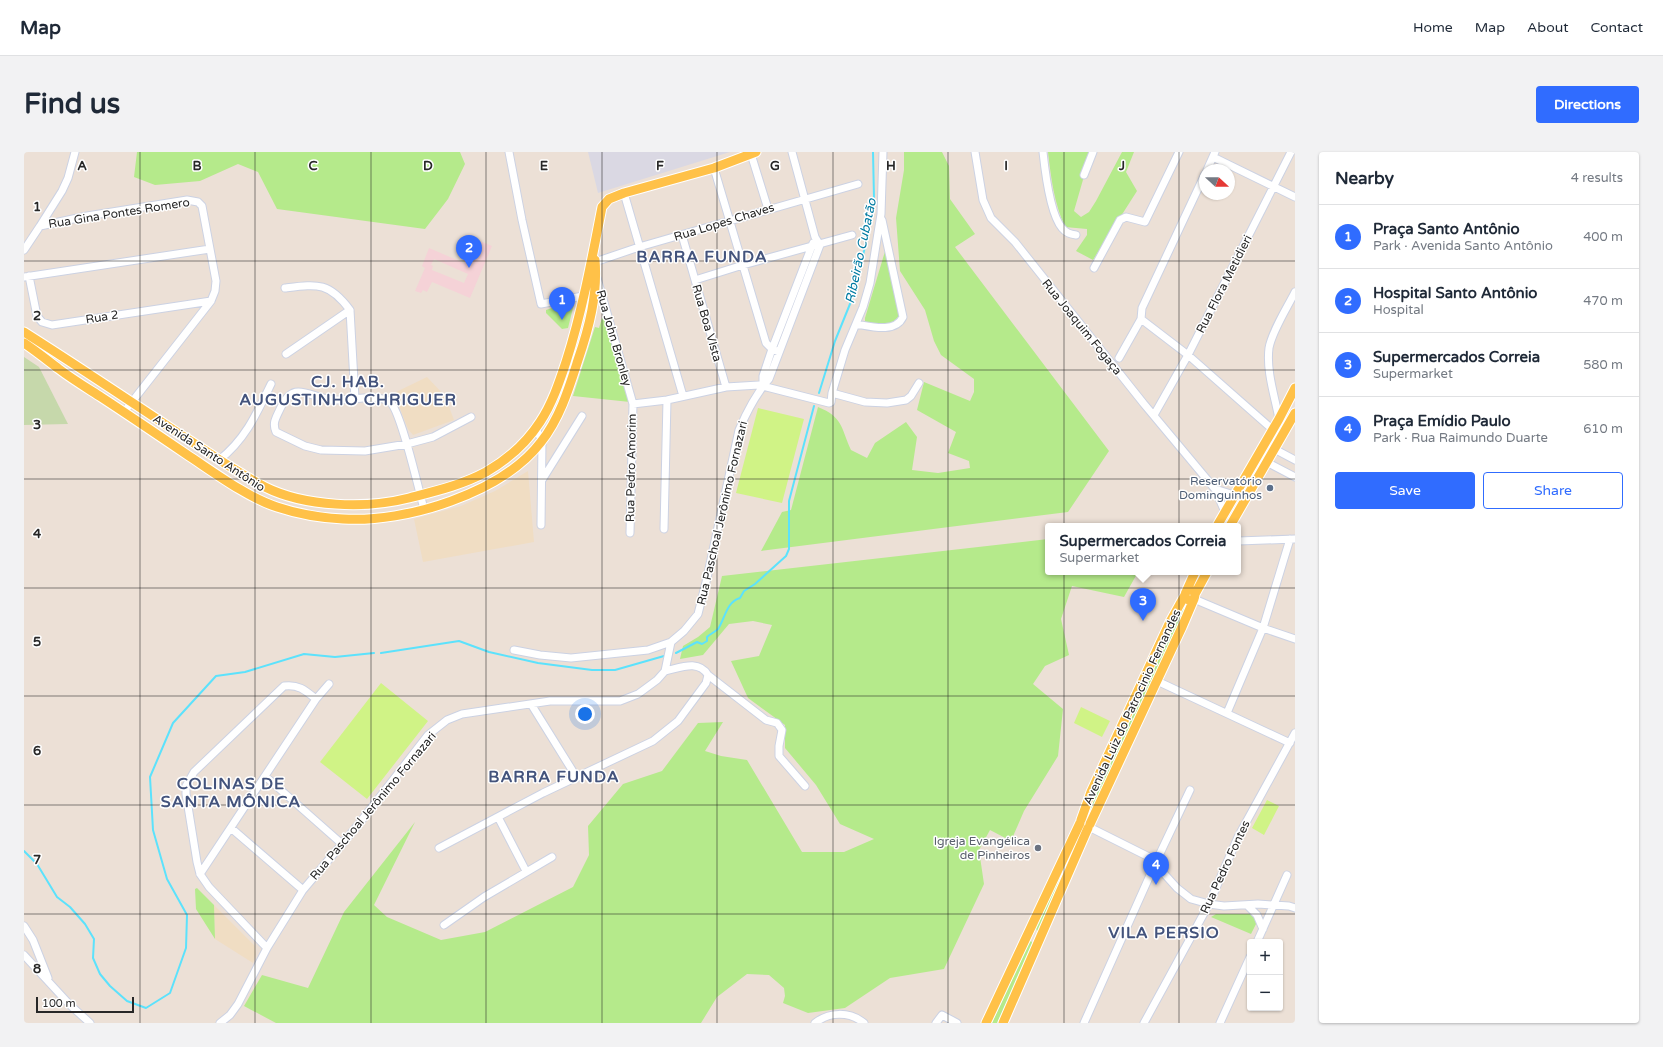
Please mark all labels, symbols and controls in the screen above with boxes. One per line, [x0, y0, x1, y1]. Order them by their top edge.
text: Map [20, 17, 61, 39]
text: Home [1413, 19, 1453, 36]
text: Map [1475, 19, 1505, 36]
text: About [1527, 19, 1569, 36]
text: Contact [1591, 19, 1643, 36]
button: Directions [1536, 86, 1639, 123]
text: Find us [24, 87, 120, 121]
text: A [77, 158, 87, 174]
text: B [192, 158, 202, 174]
text: C [308, 158, 318, 174]
text: D [423, 158, 433, 174]
text: E [540, 158, 548, 174]
text: F [656, 158, 664, 174]
text: G [770, 158, 780, 174]
text: H [886, 158, 896, 174]
text: I [1004, 158, 1008, 174]
text: J [1118, 158, 1125, 174]
north arrow [1199, 164, 1235, 200]
text: Nearby [1335, 168, 1394, 189]
text: 4 results [1571, 170, 1623, 186]
street label: Rua Gina Pontes Romero [47, 195, 191, 231]
water label: Ribeirão Cubatão [842, 196, 880, 305]
text: 1 [33, 199, 41, 215]
street label: Rua Lopes Chaves [672, 200, 776, 244]
text: Praça Santo Antônio [1373, 220, 1520, 238]
text: 1 [1344, 229, 1352, 245]
text: 400 m [1583, 229, 1623, 245]
street label: Rua Flora Metidieri [1193, 233, 1255, 335]
pin: 2 [456, 235, 482, 268]
text: Park · Avenida Santo Antônio [1373, 238, 1553, 254]
district label: BARRA FUNDA [636, 247, 768, 267]
street label: Rua Joaquim Fogaça [1039, 276, 1125, 378]
street label: Rua Boa VIsta [689, 283, 725, 363]
text: Hospital Santo Antônio [1373, 284, 1538, 302]
pin: 1 [549, 287, 575, 320]
street label: Rua John Bronley [594, 288, 635, 388]
text: 2 [1344, 293, 1352, 309]
text: 470 m [1583, 293, 1623, 309]
text: Hospital [1373, 302, 1424, 318]
street label: Rua 2 [84, 307, 120, 327]
text: 2 [33, 308, 41, 324]
text: Supermercados Correia [1373, 348, 1540, 366]
text: 3 [1344, 357, 1352, 373]
text: 580 m [1583, 357, 1623, 373]
text: Supermarket [1373, 366, 1453, 382]
district label: CJ. HAB. AUGUSTINHO CHRIGUER [239, 372, 457, 410]
street label: Avenida Santo Antônio [150, 411, 268, 495]
text: Praça Emídio Paulo [1373, 412, 1511, 430]
street label: Rua Pedro Amorim [623, 414, 639, 522]
text: 3 [33, 417, 41, 433]
street label: Rua Paschoal Jerônimo Fornazari [694, 419, 750, 607]
text: 4 [1344, 421, 1352, 437]
text: 610 m [1583, 421, 1623, 437]
text: Park · Rua Raimundo Duarte [1373, 430, 1548, 446]
button: Save [1335, 472, 1475, 509]
button: Share [1483, 472, 1623, 509]
place label: Reservatório Dominguinhos [1179, 474, 1262, 502]
marker: Reservatório Dominguinhos [1265, 483, 1275, 493]
popup [1045, 523, 1241, 575]
text: 4 [33, 526, 42, 542]
text: Supermercados Correia [1059, 532, 1227, 550]
text: Supermarket [1059, 550, 1139, 566]
pin: 3 [1130, 588, 1156, 621]
street label: Avenida Luiz do Patrocinio Fernandes [1080, 607, 1184, 807]
text: 5 [33, 634, 41, 650]
your location [575, 704, 595, 724]
street label: Rua Paschoal Jerônimo Fornazari [307, 729, 439, 883]
text: 6 [33, 743, 41, 759]
district label: BARRA FUNDA [488, 767, 620, 787]
district label: COLINAS DE SANTA MÔNICA [161, 774, 301, 812]
street label: Rua Pedro Fontes [1197, 818, 1253, 916]
place label: Igreja Evangélica de Pinheiros [934, 834, 1030, 862]
marker: Igreja Evangélica de Pinheiros [1033, 843, 1043, 853]
text: 7 [33, 852, 41, 868]
pin: 4 [1143, 852, 1169, 885]
district label: VILA PERSIO [1108, 923, 1220, 943]
map controls [1247, 939, 1283, 1011]
button: + [1247, 939, 1283, 975]
text: 8 [33, 961, 41, 977]
button: − [1247, 975, 1283, 1011]
scale bar [36, 995, 134, 1014]
text: 100 m [42, 997, 76, 1010]

